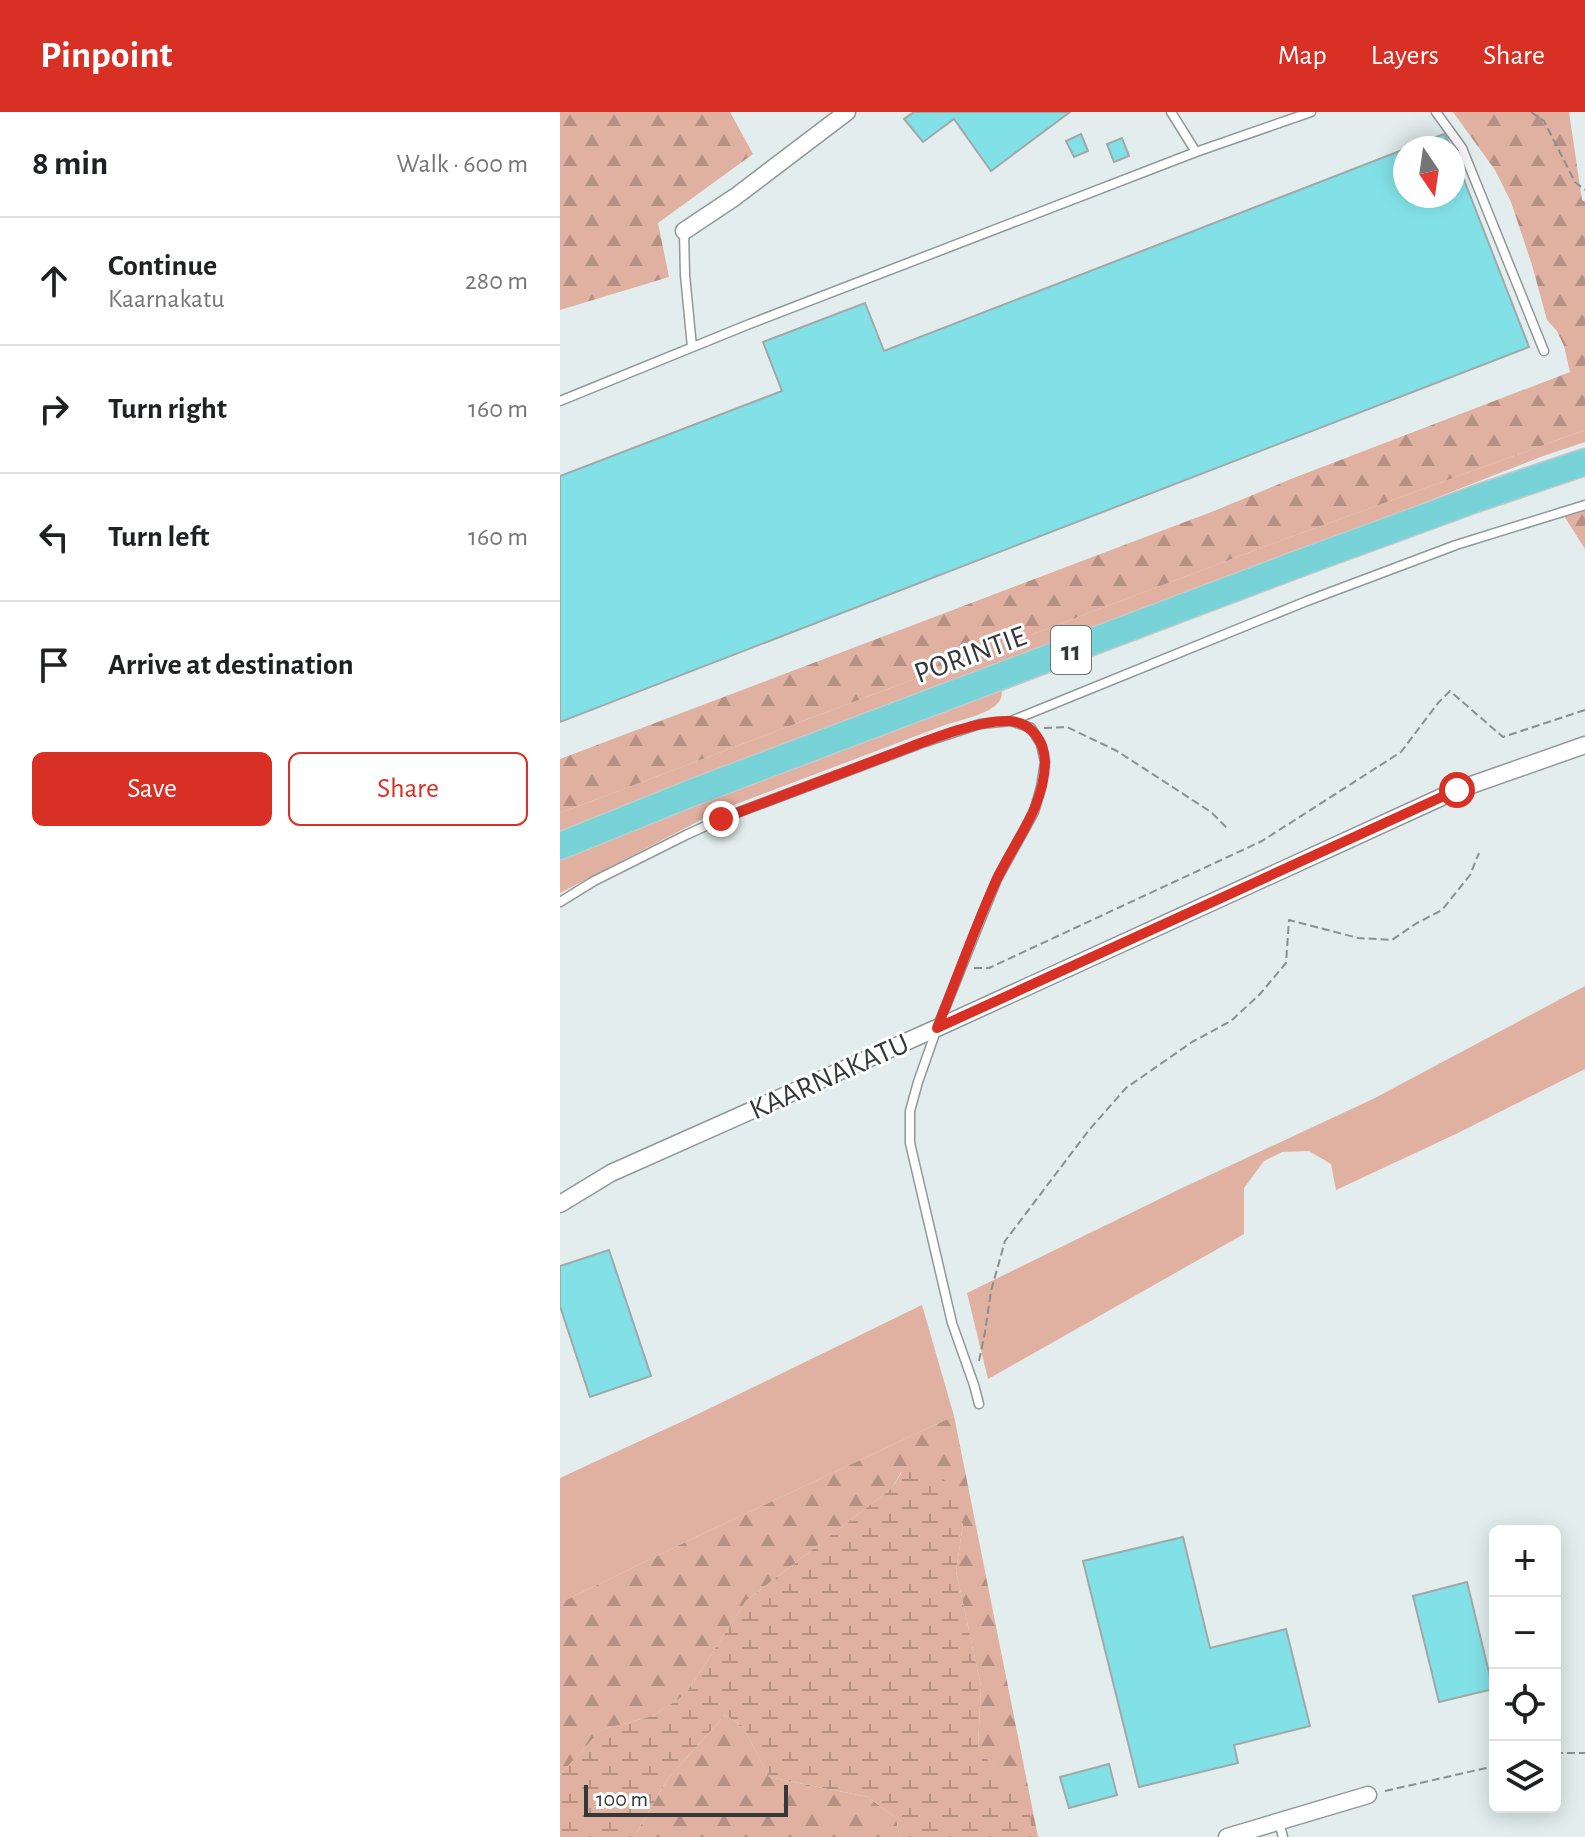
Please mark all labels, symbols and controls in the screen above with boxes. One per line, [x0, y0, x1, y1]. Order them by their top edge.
text: Pinpoint [40, 37, 172, 75]
text: Map [1278, 42, 1327, 70]
text: Layers [1371, 42, 1439, 70]
text: Share [1483, 42, 1545, 70]
north arrow [1393, 136, 1465, 208]
text: 8 min [32, 147, 108, 181]
text: Walk · 600 m [397, 151, 528, 177]
text: Continue [108, 251, 217, 281]
icon: ahead [32, 259, 76, 303]
text: 280 m [465, 268, 528, 294]
text: Kaarnakatu [108, 286, 224, 312]
icon: right [32, 387, 76, 431]
text: Turn right [108, 394, 227, 424]
text: 160 m [468, 396, 528, 422]
icon: left [32, 515, 76, 559]
text: Turn left [108, 522, 209, 552]
text: 160 m [468, 524, 528, 550]
street label: PORINTIE [910, 621, 1030, 689]
road number: 11 [1051, 626, 1091, 674]
icon: arrive [32, 643, 76, 687]
text: Arrive at destination [108, 650, 354, 680]
button: Save [32, 752, 272, 826]
button: Share [288, 752, 528, 826]
route start [1439, 772, 1475, 808]
route end [703, 801, 739, 837]
street label: KAARNAKATU [745, 1028, 914, 1125]
map controls [1489, 1525, 1561, 1813]
button: + [1489, 1525, 1561, 1597]
button: − [1489, 1597, 1561, 1669]
button: locate [1489, 1669, 1561, 1741]
button: layers [1489, 1741, 1561, 1813]
scale bar [584, 1781, 788, 1817]
text: 100 m [596, 1788, 648, 1810]

